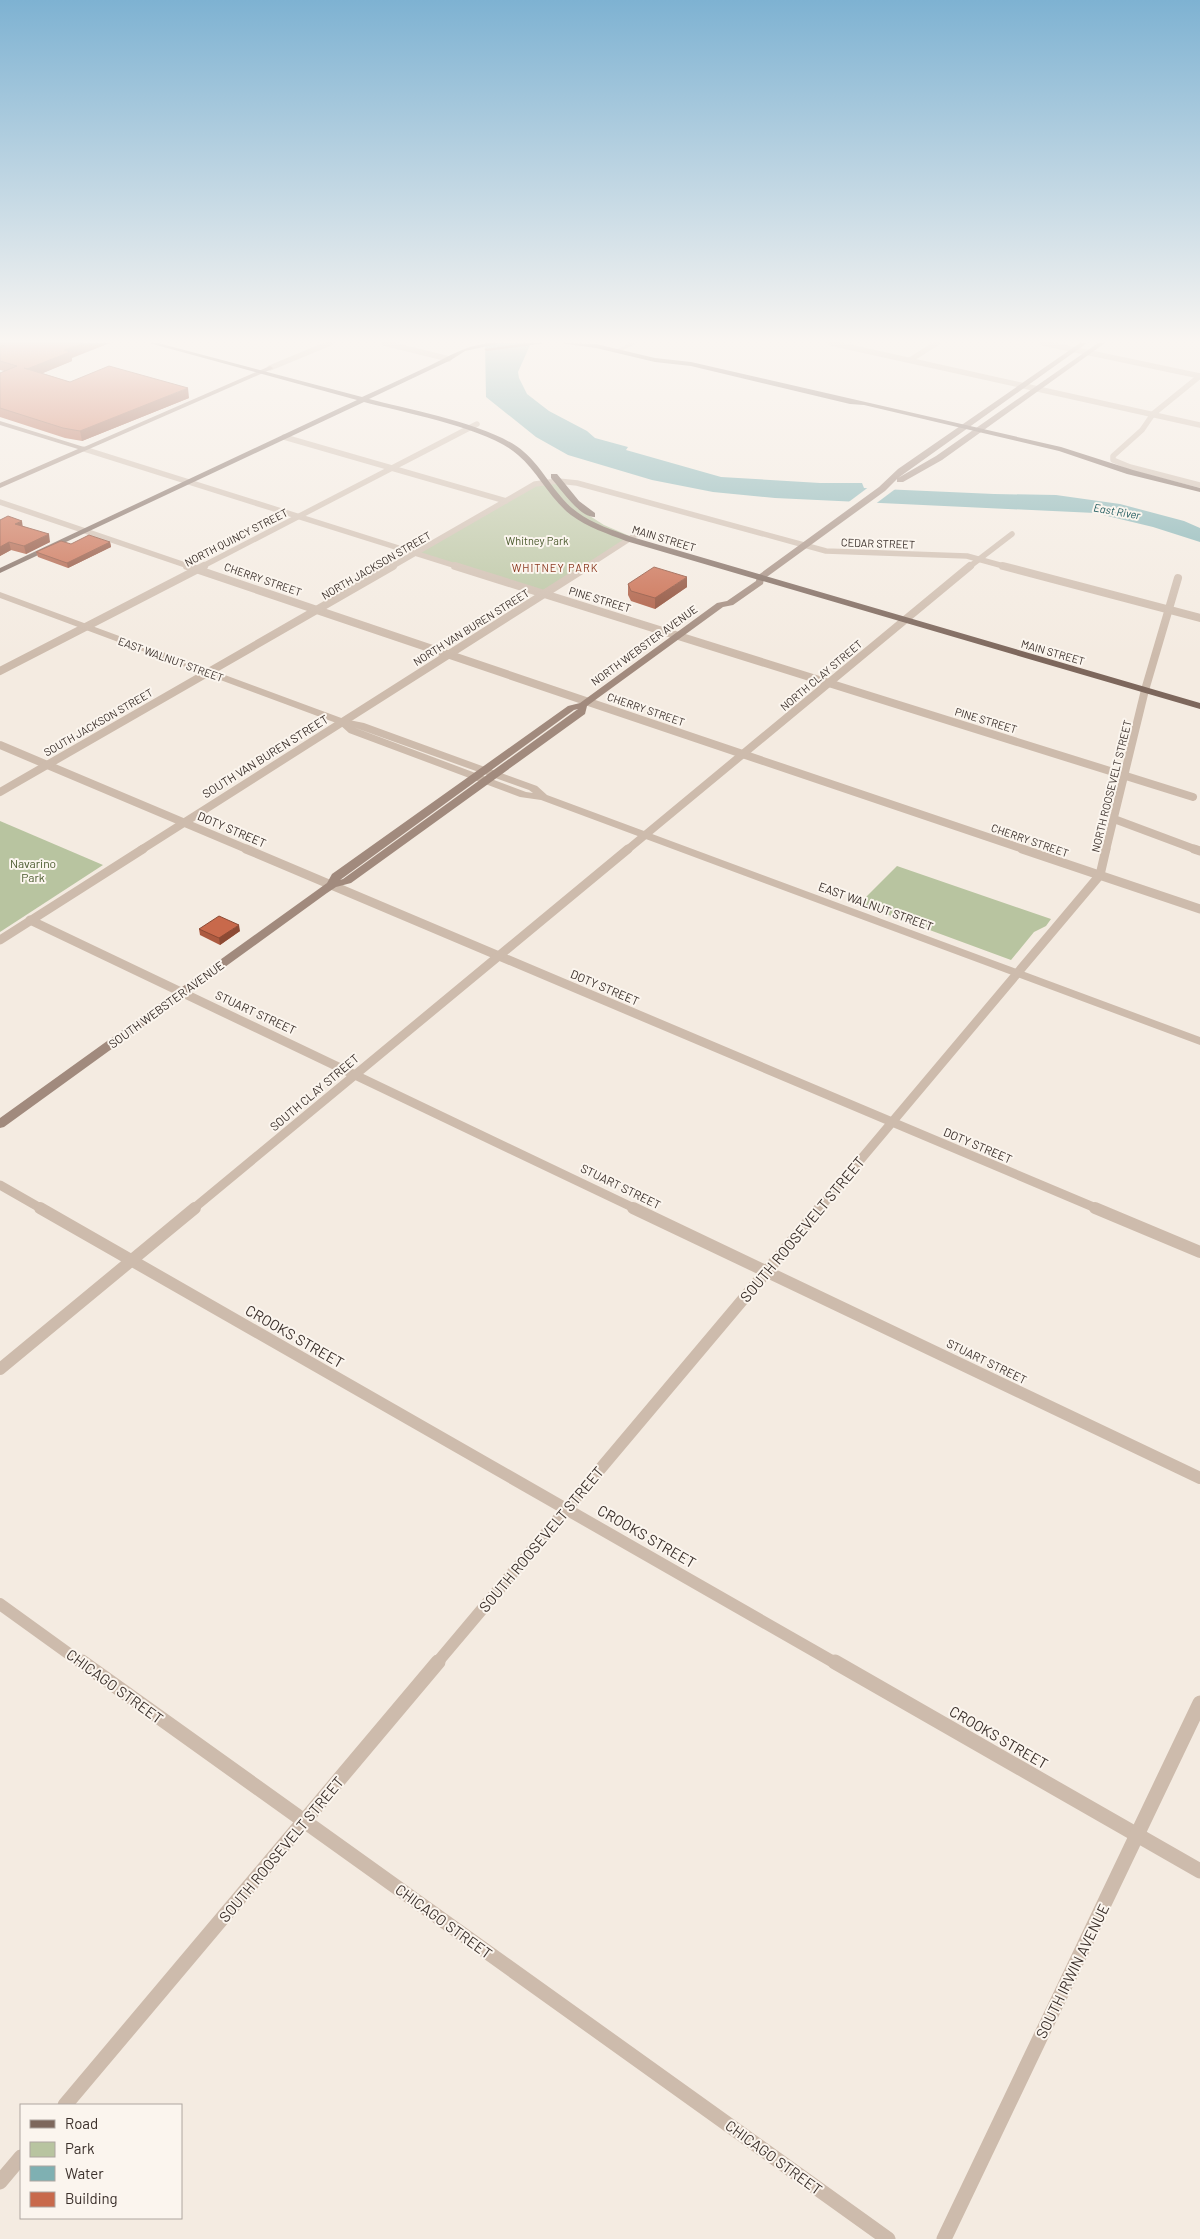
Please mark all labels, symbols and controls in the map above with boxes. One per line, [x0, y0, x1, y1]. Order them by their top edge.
water label: East River [1093, 501, 1142, 522]
street label: NORTH QUINCY STREET [182, 505, 290, 569]
street label: MAIN STREET [631, 522, 697, 554]
street label: NORTH JACKSON STREET [319, 528, 433, 602]
park label: Whitney Park [506, 534, 569, 547]
street label: CEDAR STREET [841, 535, 915, 551]
street label: CHERRY STREET [223, 560, 303, 598]
district label: WHITNEY PARK [512, 561, 598, 574]
street label: PINE STREET [567, 583, 633, 615]
street label: NORTH VAN BUREN STREET [411, 586, 531, 668]
street label: NORTH WEBSTER AVENUE [588, 602, 700, 688]
street label: EAST WALNUT STREET [117, 634, 225, 684]
street label: NORTH CLAY STREET [777, 637, 865, 713]
street label: MAIN STREET [1020, 637, 1086, 667]
street label: SOUTH JACKSON STREET [41, 685, 155, 759]
street label: CHERRY STREET [606, 690, 686, 728]
street label: PINE STREET [953, 704, 1019, 736]
street label: SOUTH VAN BUREN STREET [199, 711, 331, 801]
street label: NORTH ROOSEVELT STREET [1088, 719, 1134, 853]
street label: DOTY STREET [196, 808, 269, 850]
street label: CHERRY STREET [990, 821, 1070, 859]
park label: Navarino Park [10, 856, 56, 884]
street label: EAST WALNUT STREET [817, 879, 935, 933]
street label: SOUTH WEBSTER AVENUE [106, 957, 226, 1051]
street label: DOTY STREET [569, 966, 642, 1008]
street label: STUART STREET [213, 987, 299, 1037]
street label: SOUTH CLAY STREET [267, 1051, 361, 1133]
street label: DOTY STREET [942, 1124, 1015, 1166]
street label: SOUTH ROOSEVELT STREET [736, 1153, 868, 1305]
street label: STUART STREET [579, 1161, 663, 1212]
street label: CROOKS STREET [243, 1301, 347, 1371]
street label: STUART STREET [945, 1336, 1029, 1387]
street label: SOUTH ROOSEVELT STREET [475, 1463, 607, 1615]
street label: CROOKS STREET [595, 1501, 699, 1571]
street label: CHICAGO STREET [63, 1645, 167, 1727]
street label: CROOKS STREET [947, 1702, 1051, 1772]
street label: SOUTH ROOSEVELT STREET [215, 1773, 347, 1925]
street label: CHICAGO STREET [392, 1880, 496, 1962]
street label: SOUTH IRWIN AVENUE [1032, 1901, 1112, 2041]
legend [20, 2104, 182, 2219]
text: Road [65, 2114, 98, 2132]
street label: CHICAGO STREET [722, 2116, 826, 2198]
text: Park [65, 2139, 95, 2157]
text: Water [65, 2164, 104, 2182]
text: Building [65, 2189, 118, 2207]

